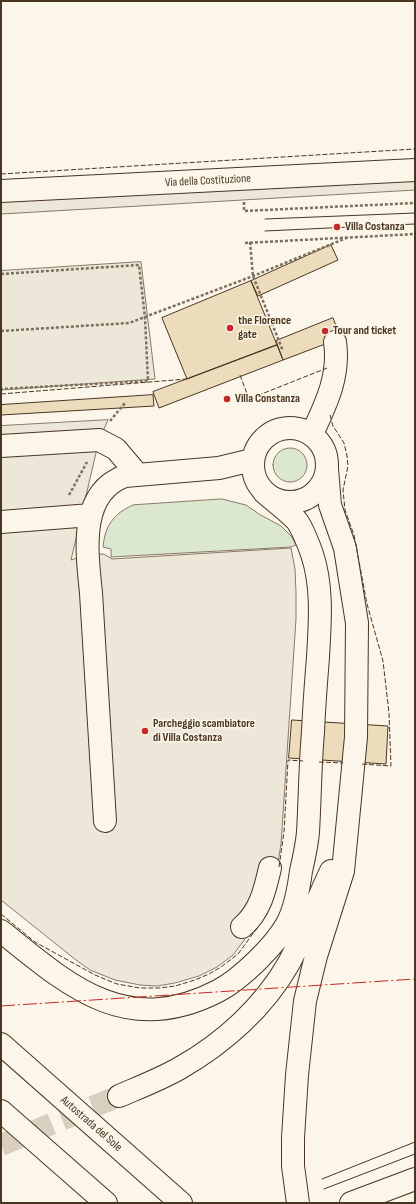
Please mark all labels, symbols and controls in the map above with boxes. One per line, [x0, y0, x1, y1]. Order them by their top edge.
street label: Via della Costituzione [165, 172, 251, 190]
place label: Villa Costanza [345, 220, 405, 234]
marker: Villa Costanza [332, 222, 342, 232]
place label: the Florence gate [238, 314, 291, 342]
marker: the Florence gate [225, 323, 235, 333]
place label: Tour and ticket [333, 324, 396, 338]
marker: Tour and ticket [320, 326, 330, 336]
place label: Villa Constanza [235, 392, 300, 406]
marker: Villa Constanza [222, 394, 232, 404]
place label: Parcheggio scambiatore di Villa Costanza [153, 717, 255, 745]
marker: Parcheggio scambiatore di Villa Costanza [140, 726, 150, 736]
street label: Autostrada del Sole [57, 1093, 125, 1155]

